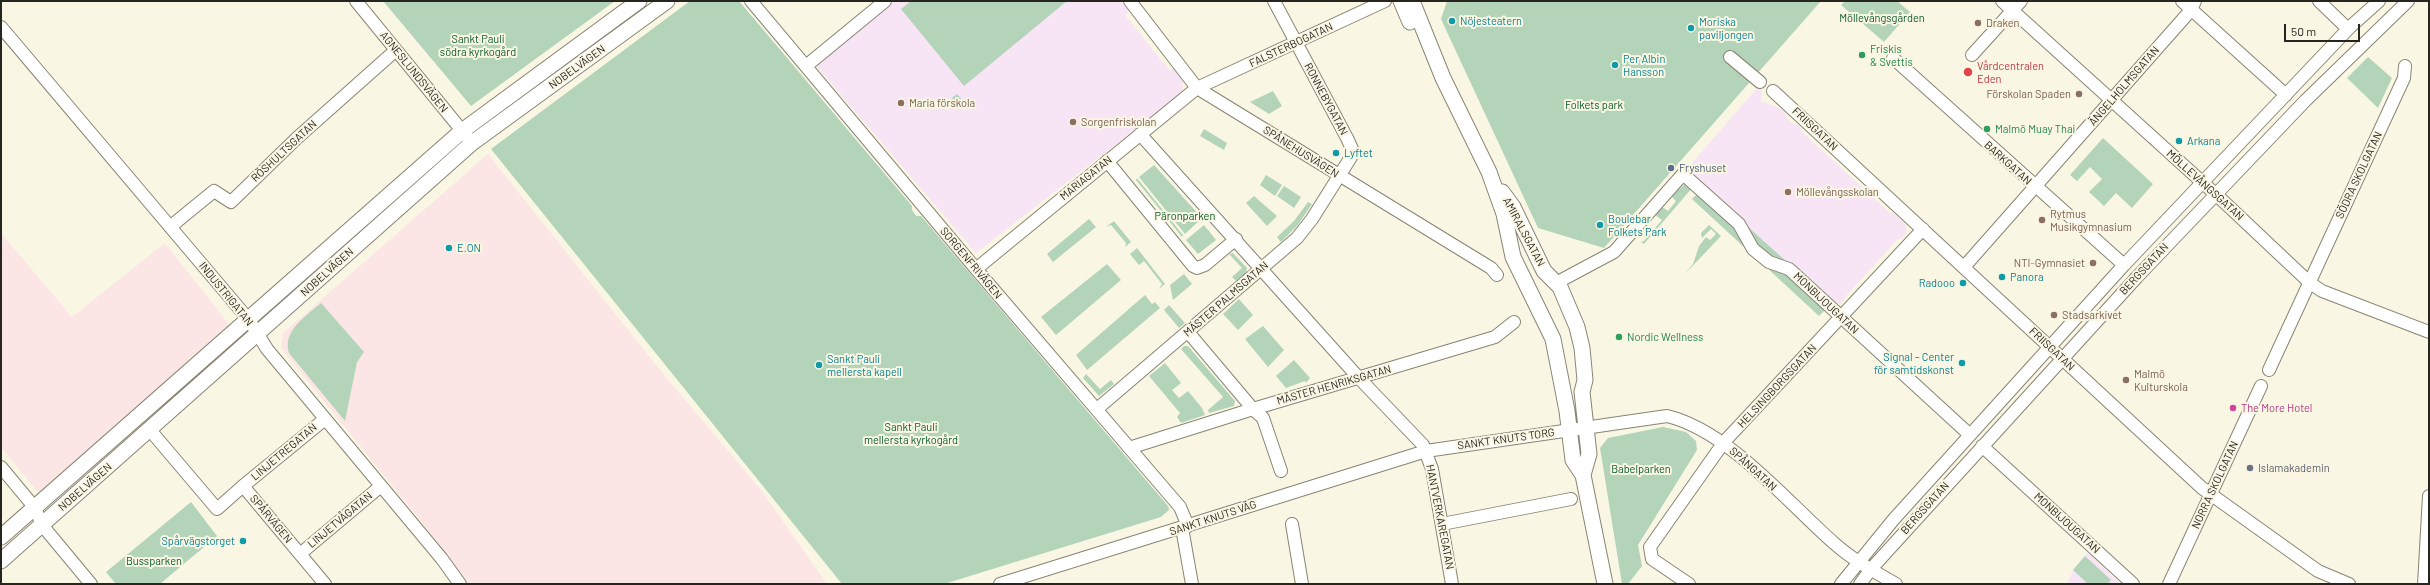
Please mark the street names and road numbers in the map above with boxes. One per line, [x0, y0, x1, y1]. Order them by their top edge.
street label: FALSTERBOGATAN [1247, 20, 1335, 70]
street label: AGNESLUNDSVÄGEN [377, 29, 451, 115]
street label: NOBELVÄGEN [546, 42, 608, 92]
street label: ÄNGELHOLMSGATAN [2086, 44, 2162, 128]
street label: RONNEBYGATAN [1301, 61, 1351, 137]
street label: FRIISGATAN [1789, 105, 1841, 153]
street label: RÖSHULTSGATAN [249, 117, 319, 185]
street label: SPÅNEHUSVÄGEN [1261, 123, 1341, 181]
street label: SÖDRA SKOLGATAN [2333, 129, 2385, 221]
street label: BARKGATAN [1982, 138, 2034, 188]
street label: MÖLLEVÅNGSGATAN [2164, 147, 2246, 223]
street label: MARIAGATAN [1057, 153, 1115, 203]
street label: AMIRALSGATAN [1500, 195, 1548, 269]
street label: SORGENFRIVÄGEN [937, 225, 1005, 301]
street label: BERGSGATAN [2117, 240, 2171, 298]
street label: NOBELVÄGEN [298, 245, 356, 299]
street label: INDUSTRIGATAN [196, 259, 256, 329]
street label: MÄSTER PALMSGATAN [1181, 259, 1271, 339]
street label: MONBIJOUGATAN [1791, 269, 1861, 337]
street label: FRIISGATAN [2026, 325, 2078, 373]
street label: HELSINGBORGSGATAN [1735, 341, 1819, 431]
street label: MÄSTER HENRIKSGATAN [1275, 362, 1393, 408]
street label: LINJETREGATAN [248, 421, 320, 483]
street label: SANKT KNUTS TORG [1457, 426, 1555, 452]
street label: NORRA SKOLGATAN [2189, 439, 2241, 531]
street label: SPÅNGATAN [1727, 444, 1779, 494]
street label: NOBELVÄGEN [56, 460, 114, 514]
street label: HANTVERKAREGATAN [1423, 463, 1457, 571]
street label: BERGSGATAN [1898, 479, 1952, 537]
street label: LINJETVÅGATAN [305, 489, 375, 551]
street label: MONBIJOUGATAN [2031, 490, 2103, 556]
street label: SPÅRVÄGEN [247, 492, 295, 546]
street label: SANKT KNUTS VÄG [1168, 498, 1258, 538]

